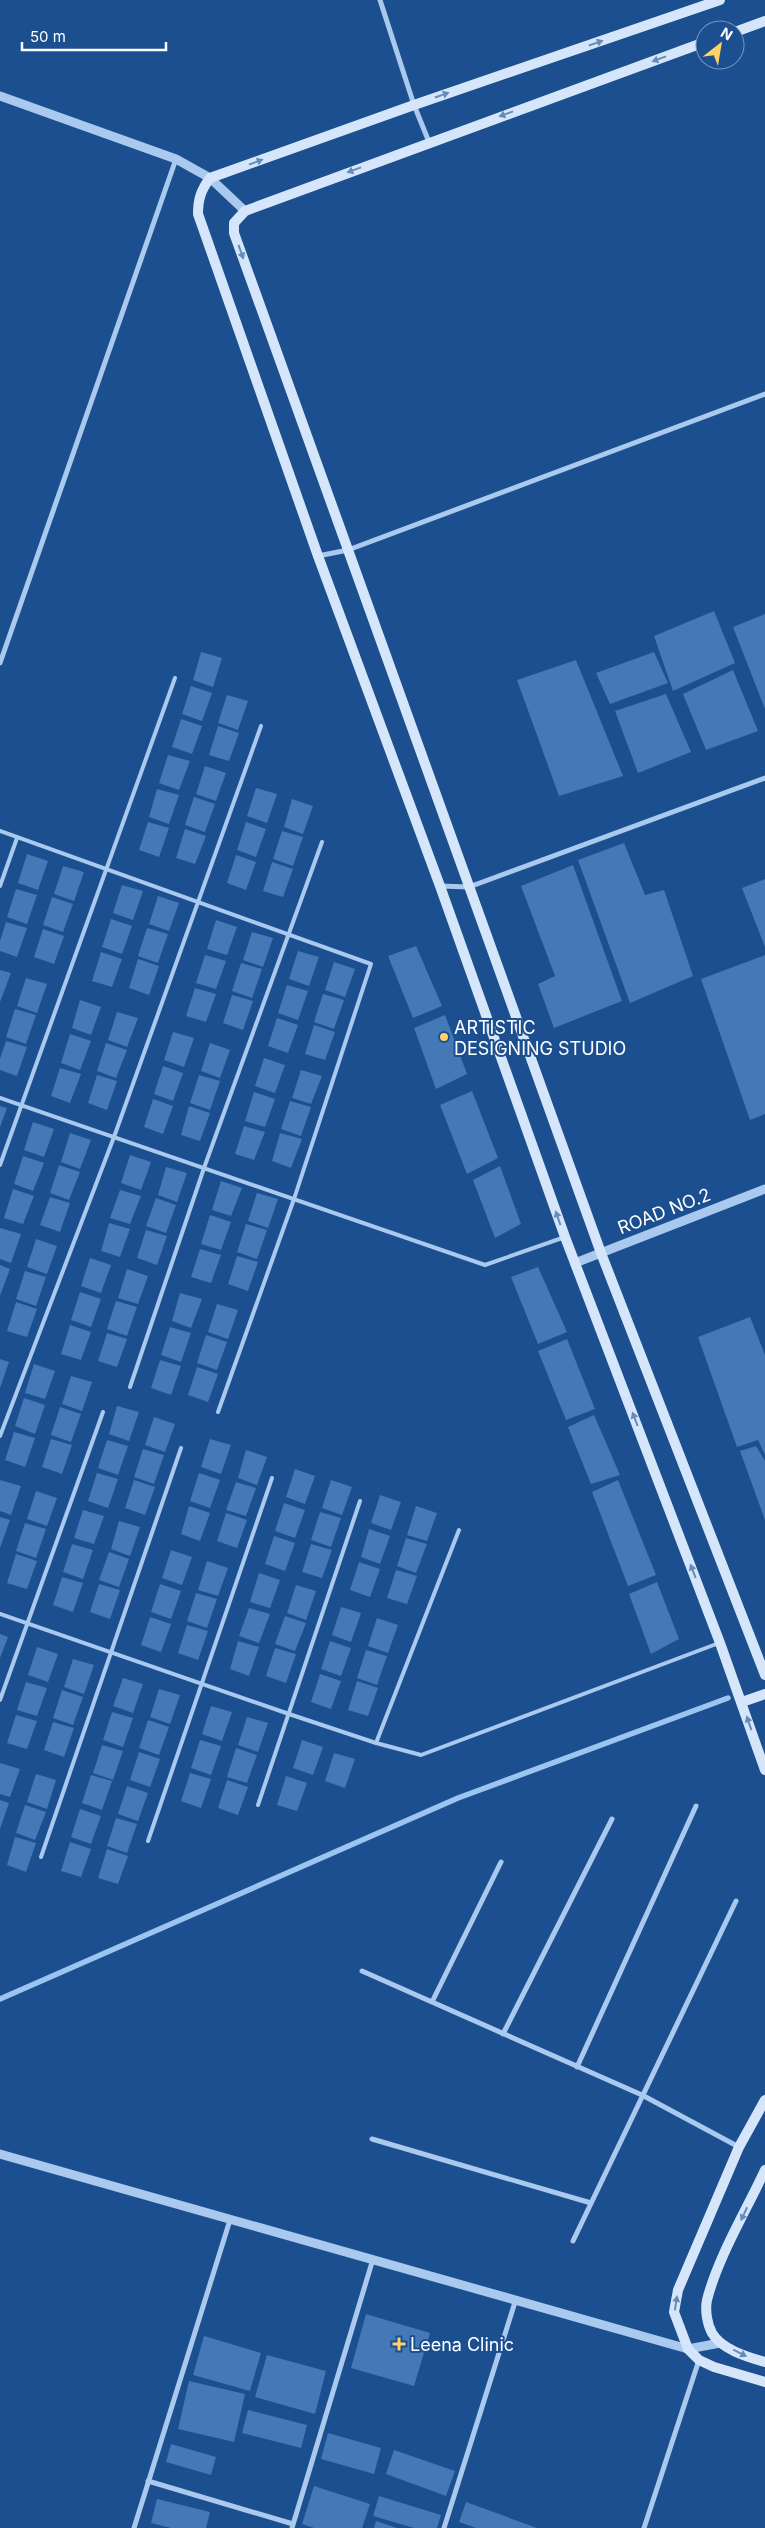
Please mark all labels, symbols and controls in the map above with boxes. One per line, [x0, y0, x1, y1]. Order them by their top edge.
scale bar [22, 20, 166, 52]
north arrow [695, 20, 745, 70]
text: N [718, 23, 736, 43]
text: 50 m [30, 27, 66, 46]
one-way arrow [588, 38, 603, 46]
one-way arrow [651, 55, 666, 63]
one-way arrow [435, 91, 450, 99]
one-way arrow [498, 110, 513, 118]
one-way arrow [249, 158, 264, 166]
one-way arrow [346, 167, 361, 174]
one-way arrow [238, 244, 245, 259]
place label: ARTISTIC DESIGNING STUDIO [454, 1017, 626, 1059]
marker: ARTISTIC DESIGNING STUDIO [438, 1031, 450, 1043]
street label: ROAD NO.2 [615, 1184, 713, 1238]
one-way arrow [554, 1211, 561, 1226]
one-way arrow [631, 1411, 639, 1426]
one-way arrow [689, 1563, 697, 1578]
one-way arrow [745, 1716, 752, 1731]
one-way arrow [740, 2207, 748, 2221]
one-way arrow [672, 2295, 680, 2311]
place label: Leena Clinic [410, 2334, 514, 2355]
marker: Leena Clinic [392, 2337, 406, 2351]
one-way arrow [733, 2349, 747, 2357]

